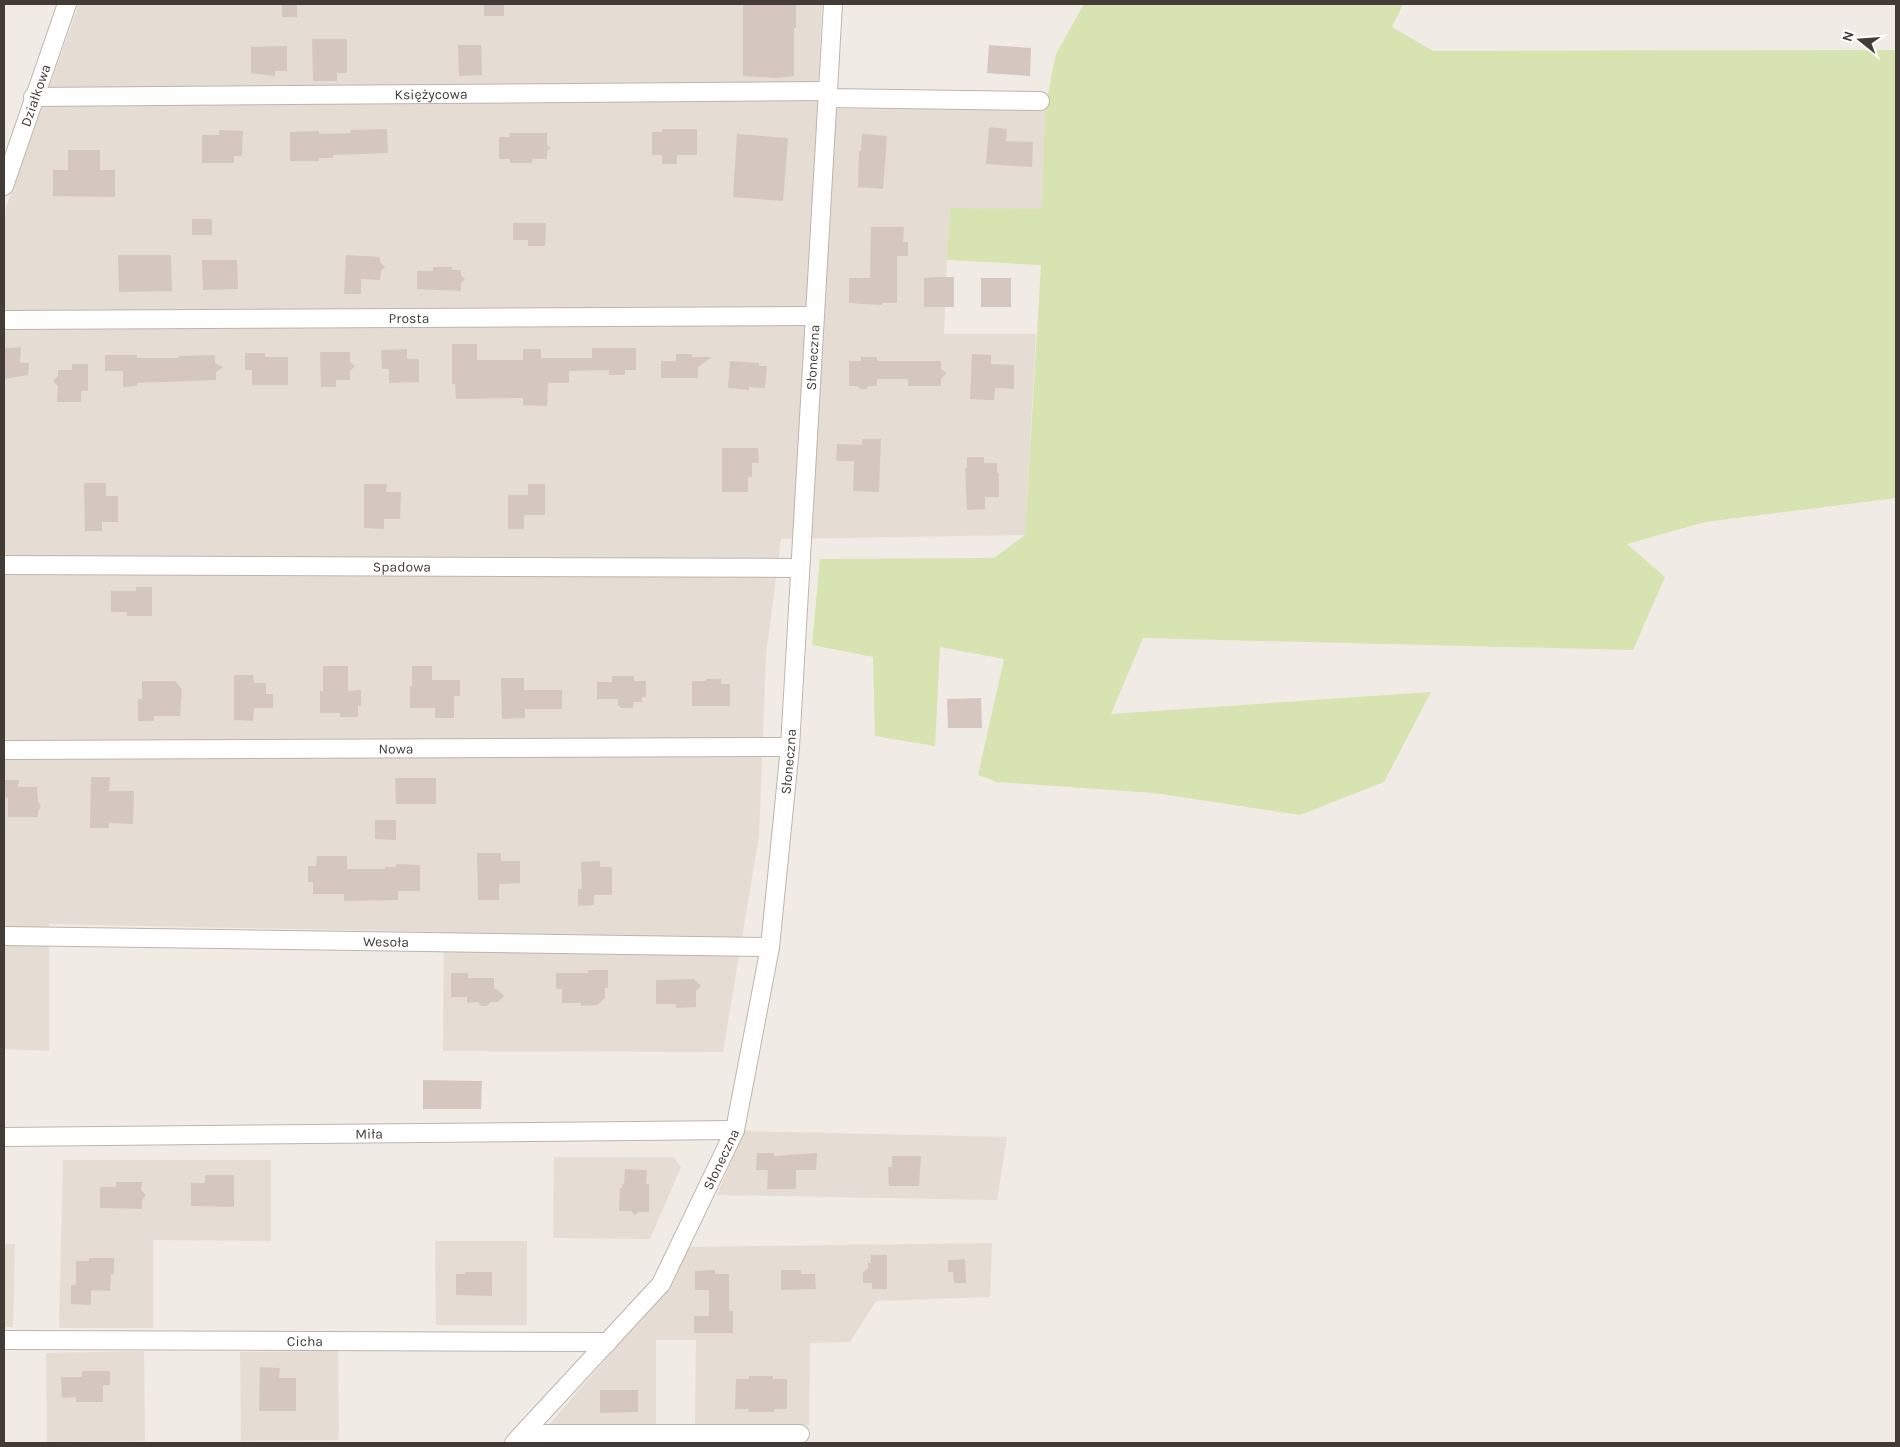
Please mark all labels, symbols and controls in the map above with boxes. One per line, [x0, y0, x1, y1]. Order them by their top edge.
north arrow [1835, 15, 1885, 65]
text: N [1838, 29, 1858, 44]
street label: Działkowa [17, 62, 54, 129]
street label: Księżycowa [394, 85, 468, 103]
street label: Prosta [389, 309, 429, 327]
street label: Słoneczna [802, 324, 823, 391]
street label: Spadowa [373, 558, 431, 575]
street label: Słoneczna [777, 728, 800, 795]
street label: Nowa [378, 740, 414, 757]
street label: Wesoła [363, 933, 409, 950]
street label: Miła [355, 1125, 383, 1142]
street label: Słoneczna [699, 1126, 743, 1193]
street label: Cicha [287, 1332, 323, 1350]

